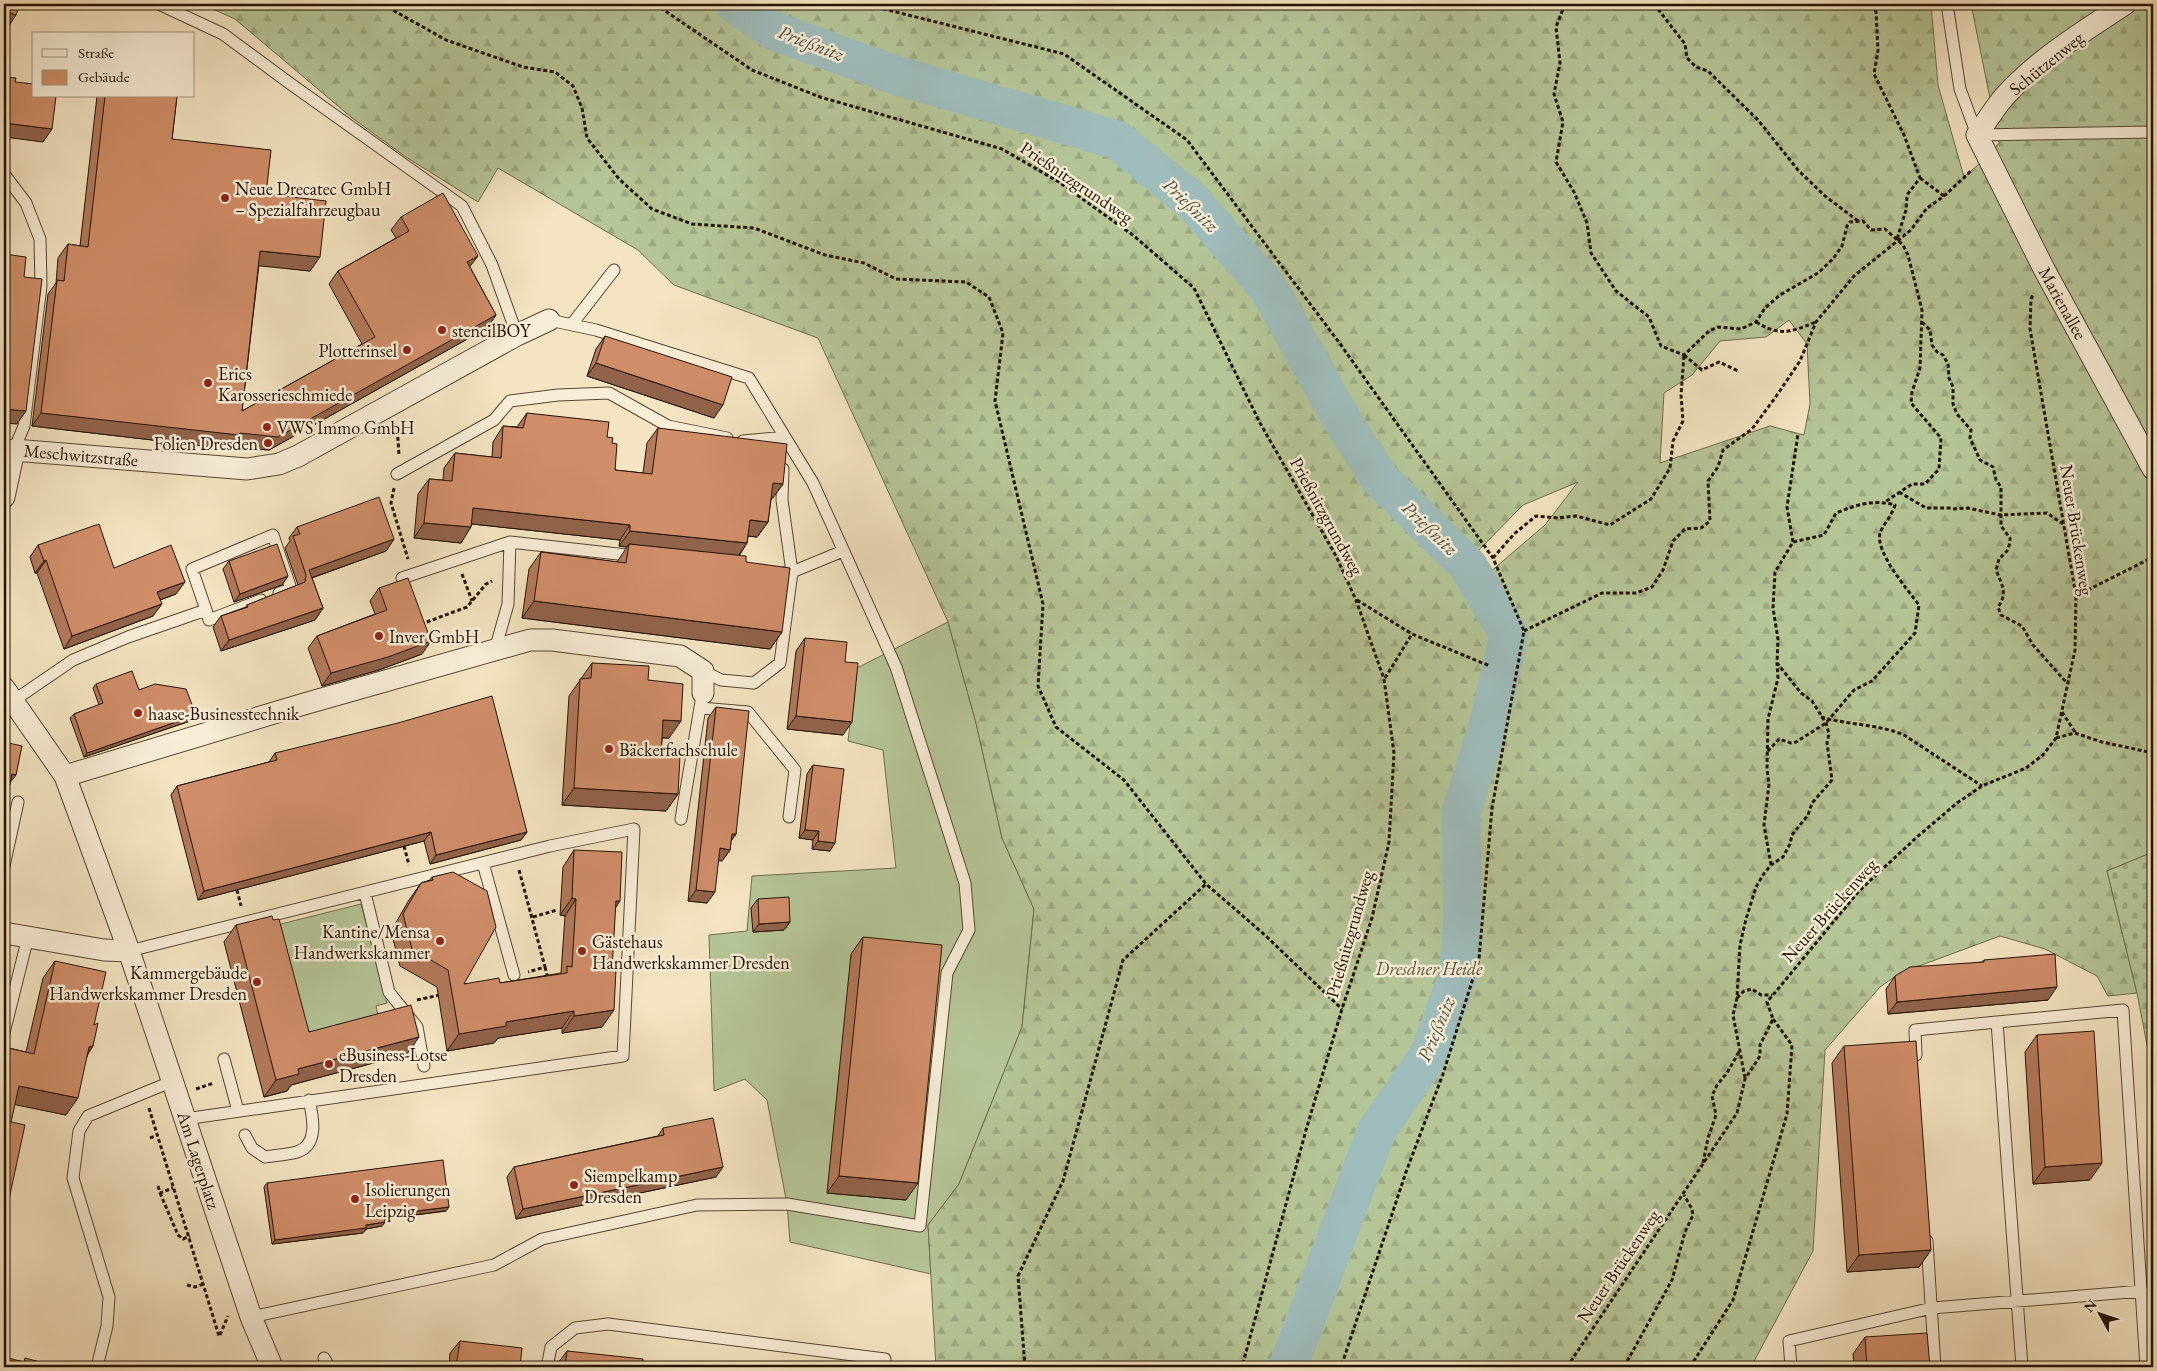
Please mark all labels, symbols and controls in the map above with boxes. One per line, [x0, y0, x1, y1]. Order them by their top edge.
water label: Prießnitz [775, 19, 848, 67]
street label: Schützenweg [2004, 26, 2088, 100]
legend [32, 32, 195, 98]
text: Straße [78, 43, 114, 62]
text: Gebäude [78, 67, 130, 86]
street label: Prießnitzgrundweg [1016, 136, 1138, 228]
water label: Prießnitz [1158, 172, 1224, 238]
place label: Neue Drecatec GmbH – Spezialfahrzeugbau [235, 177, 391, 221]
marker: Neue Drecatec GmbH – Spezialfahrzeugbau [219, 192, 231, 204]
street label: Marienallee [2034, 263, 2092, 343]
place label: stencilBOY [452, 319, 532, 342]
marker: stencilBOY [436, 324, 448, 336]
place label: Plotterinsel [318, 339, 397, 362]
marker: Plotterinsel [401, 344, 413, 356]
place label: Erics Karosserieschmiede [218, 362, 352, 406]
marker: Erics Karosserieschmiede [202, 377, 214, 389]
place label: VWS Immo GmbH [277, 416, 415, 439]
marker: VWS Immo GmbH [261, 421, 273, 433]
place label: Folien Dresden [154, 432, 258, 455]
marker: Folien Dresden [262, 437, 274, 449]
street label: Meschwitzstraße [23, 439, 139, 471]
street label: Prießnitzgrundweg [1285, 453, 1369, 579]
street label: Neuer Brückenweg [2055, 463, 2099, 597]
water label: Prießnitz [1397, 495, 1463, 561]
place label: Inver GmbH [389, 625, 479, 648]
marker: Inver GmbH [373, 630, 385, 642]
place label: haase-Businesstechnik [148, 702, 300, 725]
marker: haase-Businesstechnik [132, 707, 144, 719]
place label: Bäckerfachschule [619, 738, 738, 761]
marker: Bäckerfachschule [603, 743, 615, 755]
street label: Neuer Brückenweg [1776, 853, 1882, 967]
street label: Prießnitzgrundweg [1320, 867, 1378, 1000]
place label: Kantine/Mensa Handwerkskammer [294, 920, 431, 964]
place label: Gästehaus Handwerkskammer Dresden [592, 930, 790, 974]
marker: Kantine/Mensa Handwerkskammer [434, 935, 446, 947]
marker: Gästehaus Handwerkskammer Dresden [576, 945, 588, 957]
park label: Dresdner Heide [1375, 957, 1483, 980]
place label: Kammergebäude Handwerkskammer Dresden [49, 961, 247, 1005]
marker: Kammergebäude Handwerkskammer Dresden [251, 976, 263, 988]
water label: Prießnitz [1411, 992, 1461, 1065]
place label: eBusiness-Lotse Dresden [339, 1043, 447, 1087]
marker: eBusiness-Lotse Dresden [323, 1058, 335, 1070]
street label: Am Lagerplatz [172, 1107, 226, 1212]
place label: Siempelkamp Dresden [584, 1164, 677, 1208]
place label: Isolierungen Leipzig [365, 1178, 451, 1222]
marker: Siempelkamp Dresden [568, 1179, 580, 1191]
marker: Isolierungen Leipzig [349, 1193, 361, 1205]
street label: Neuer Brückenweg [1572, 1205, 1665, 1327]
north arrow [2074, 1288, 2124, 1338]
text: N [2080, 1295, 2101, 1316]

